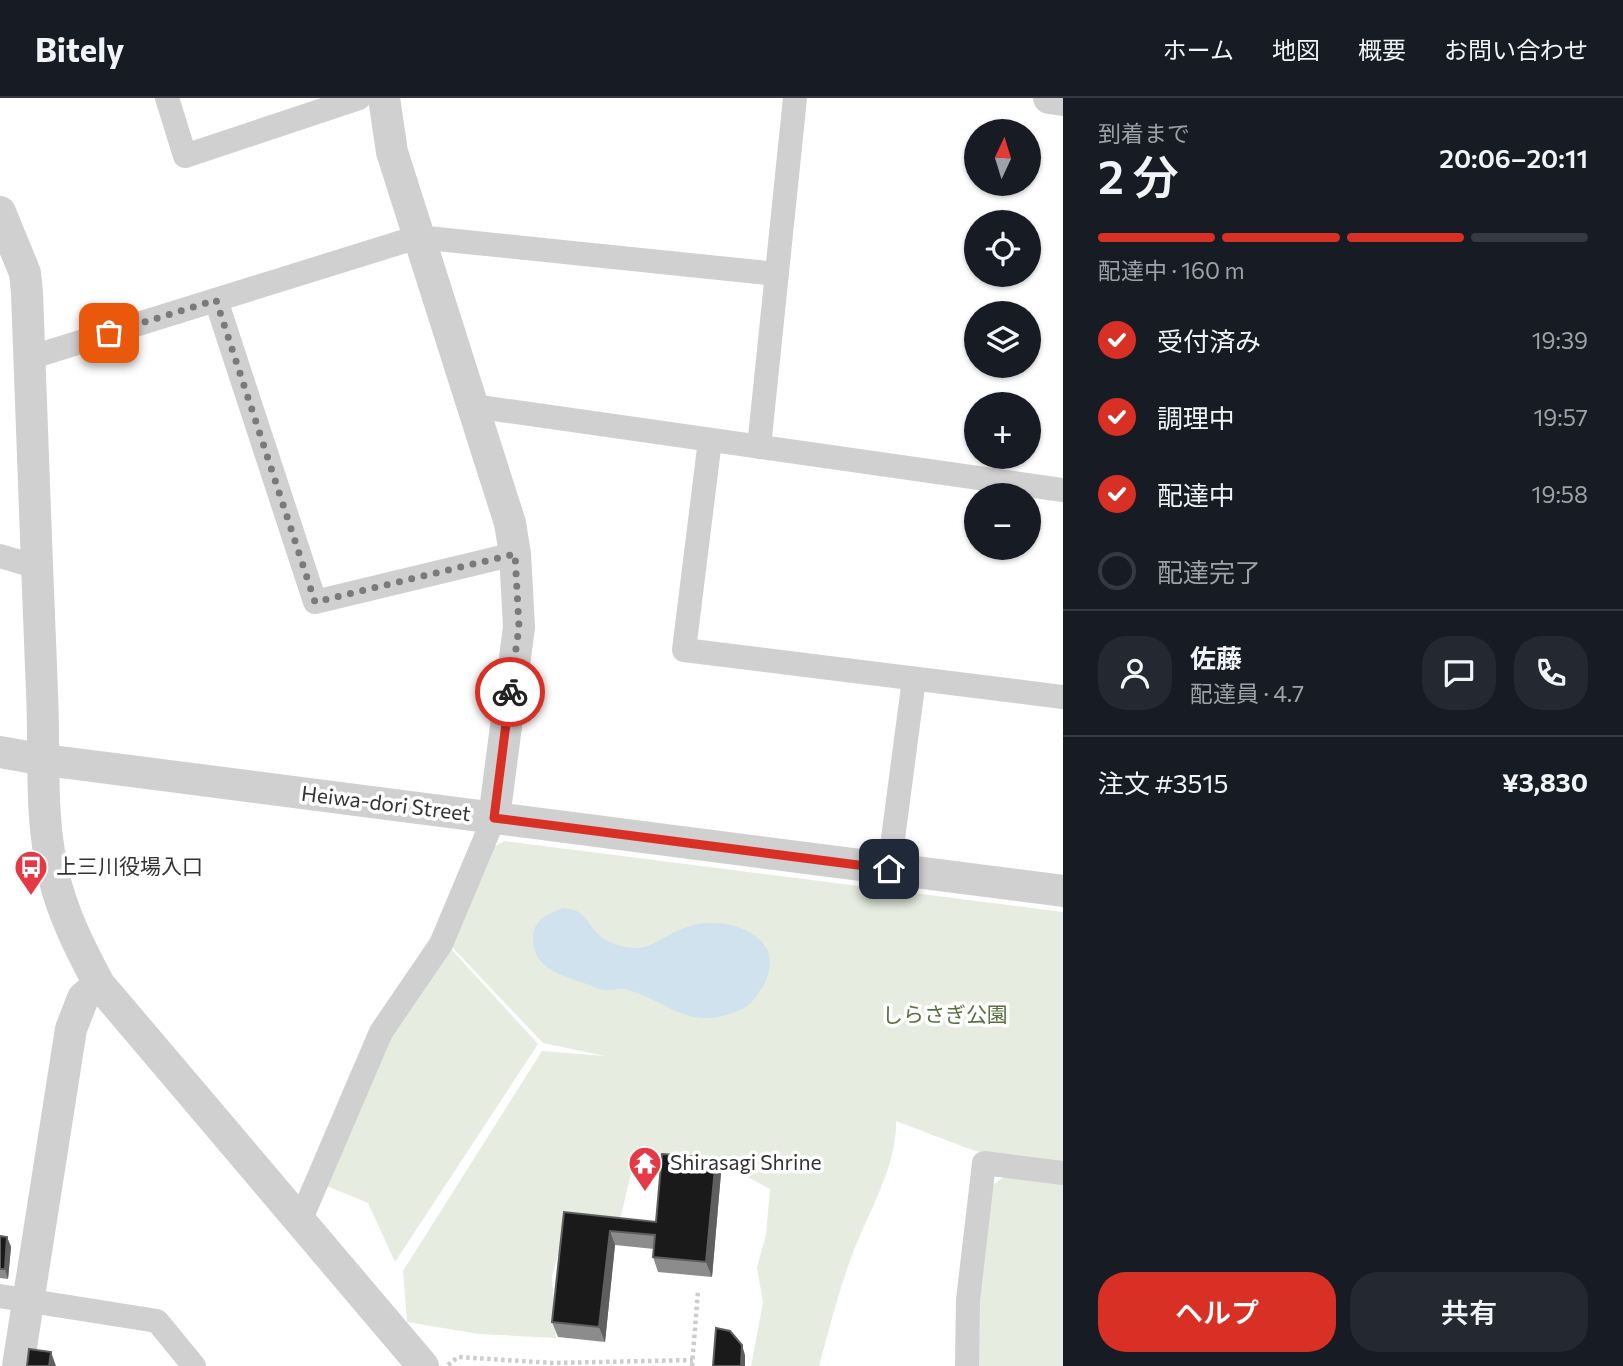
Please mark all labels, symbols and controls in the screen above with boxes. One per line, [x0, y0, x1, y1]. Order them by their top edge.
text: Bitely [35, 28, 124, 69]
text: ホーム [1163, 35, 1234, 64]
text: 地図 [1272, 35, 1320, 64]
text: 概要 [1358, 35, 1406, 64]
text: お問い合わせ [1444, 35, 1588, 64]
north arrow [964, 119, 1041, 196]
map controls [964, 119, 1041, 560]
text: 到着まで [1098, 119, 1190, 147]
text: 20:06–20:11 [1439, 142, 1588, 173]
text: 2 分 [1098, 147, 1179, 203]
button: locate [964, 210, 1041, 287]
text: 配達中 · 160 m [1098, 256, 1245, 284]
button: layers [964, 301, 1041, 378]
pin [79, 303, 139, 363]
icon: bag [90, 314, 128, 352]
icon: check [1098, 321, 1136, 359]
text: 受付済み [1157, 325, 1261, 356]
text: 19:39 [1532, 326, 1588, 354]
button: + [964, 392, 1041, 469]
icon: check [1098, 398, 1136, 436]
text: 調理中 [1157, 402, 1235, 433]
text: 19:57 [1533, 403, 1588, 431]
icon: check [1098, 475, 1136, 513]
text: 配達中 [1157, 479, 1235, 510]
text: 19:58 [1532, 480, 1588, 508]
button: − [964, 483, 1041, 560]
text: 配達完了 [1157, 556, 1261, 587]
button: person [1098, 636, 1172, 710]
button: chat [1422, 636, 1496, 710]
button: phone [1514, 636, 1588, 710]
text: 佐藤 [1190, 642, 1242, 673]
courier [475, 657, 545, 727]
icon: bike [491, 673, 529, 711]
text: 配達員 · 4.7 [1190, 679, 1304, 707]
text: ¥3,830 [1502, 766, 1588, 797]
text: 注文 #3515 [1098, 767, 1229, 798]
street label: Heiwa-dori Street [300, 780, 472, 825]
pin [859, 839, 919, 899]
bus stop icon: 上三川役場入口 [12, 848, 50, 897]
icon: home [870, 850, 908, 888]
place label: 上三川役場入口 [56, 853, 203, 878]
park label: しらさぎ公園 [882, 1001, 1008, 1026]
temple icon: Shirasagi Shrine [626, 1144, 664, 1193]
place label: Shirasagi Shrine [670, 1149, 822, 1174]
button: ヘルプ [1098, 1272, 1336, 1352]
button: 共有 [1350, 1272, 1588, 1352]

